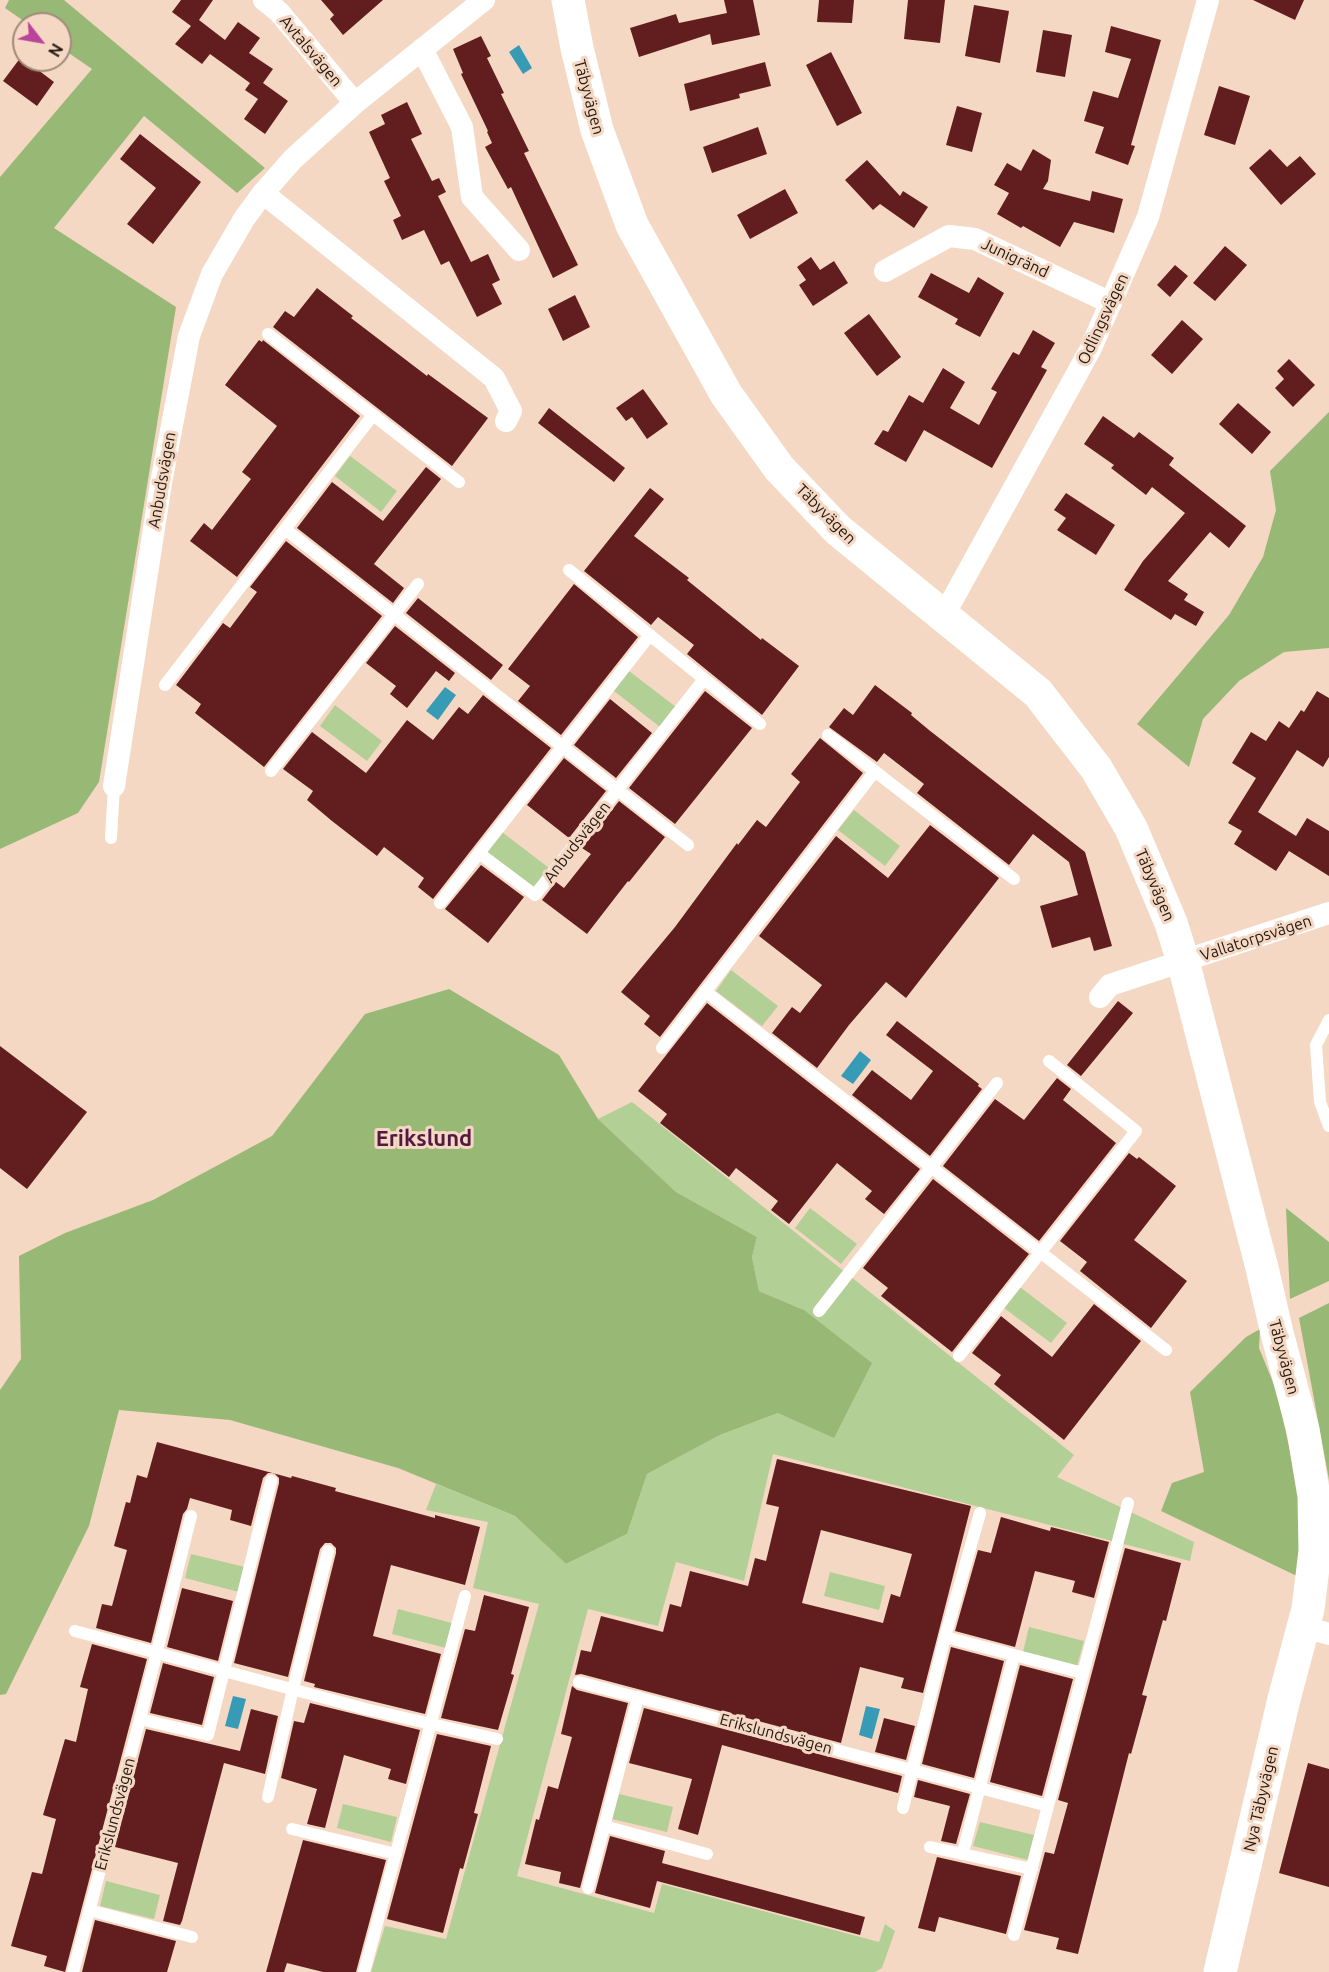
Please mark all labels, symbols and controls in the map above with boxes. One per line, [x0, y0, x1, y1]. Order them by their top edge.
north arrow [12, 12, 72, 72]
street label: Avtalsvägen [276, 12, 346, 90]
text: N [45, 40, 67, 60]
street label: Täbyvägen [570, 57, 608, 137]
street label: Junigränd [978, 234, 1052, 282]
street label: Odlingsvägen [1074, 270, 1132, 368]
street label: Anbudsvägen [144, 430, 180, 530]
street label: Täbyvägen [792, 480, 860, 548]
street label: Anbudsvägen [539, 798, 615, 886]
street label: Täbyvägen [1131, 846, 1179, 924]
street label: Vallatorpsvägen [1198, 911, 1314, 965]
district label: Erikslund [376, 1126, 472, 1152]
street label: Täbyvägen [1265, 1317, 1303, 1397]
street label: Erikslundsvägen [718, 1710, 834, 1758]
street label: Nya Täbyvägen [1239, 1744, 1283, 1854]
street label: Erikslundsvägen [91, 1756, 139, 1872]

